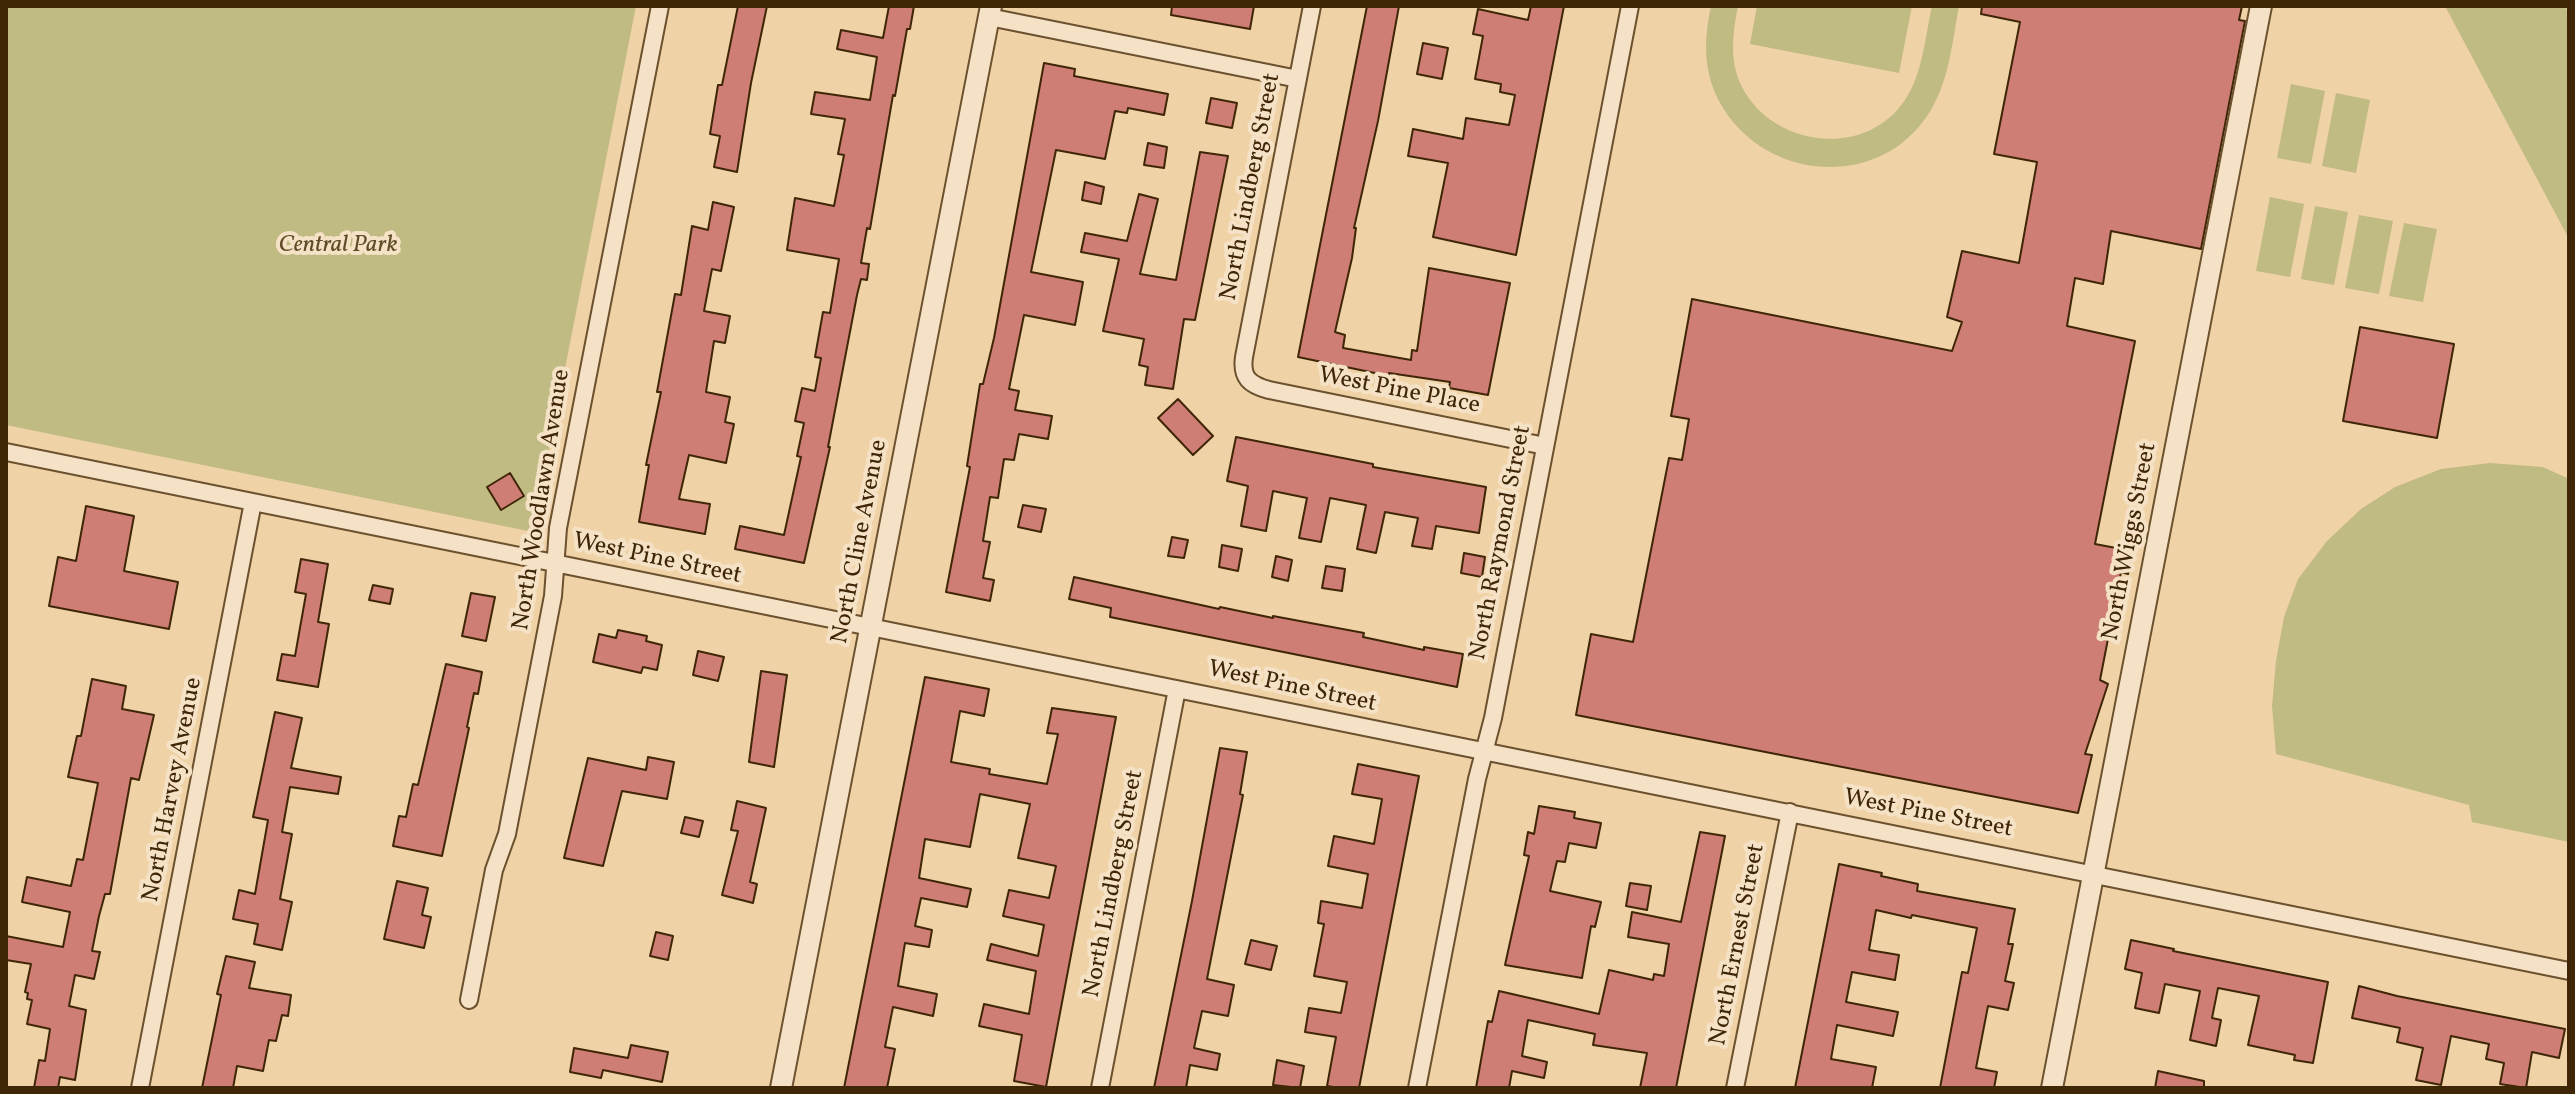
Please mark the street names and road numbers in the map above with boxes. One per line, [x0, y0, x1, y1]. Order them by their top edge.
street label: North Lindberg Street [1216, 71, 1288, 303]
street label: West Pine Place [1316, 362, 1482, 422]
street label: North Woodlawn Avenue [508, 367, 578, 633]
street label: North Raymond Street [1465, 423, 1539, 663]
street label: North Cline Avenue [827, 438, 895, 646]
street label: North Wiggs Street [2098, 440, 2164, 644]
street label: West Pine Street [570, 528, 744, 592]
street label: West Pine Street [1205, 656, 1379, 720]
street label: North Harvey Avenue [138, 675, 210, 905]
street label: North Lindberg Street [1079, 768, 1151, 1000]
street label: West Pine Street [1841, 784, 2015, 846]
street label: North Ernest Street [1705, 842, 1773, 1048]

